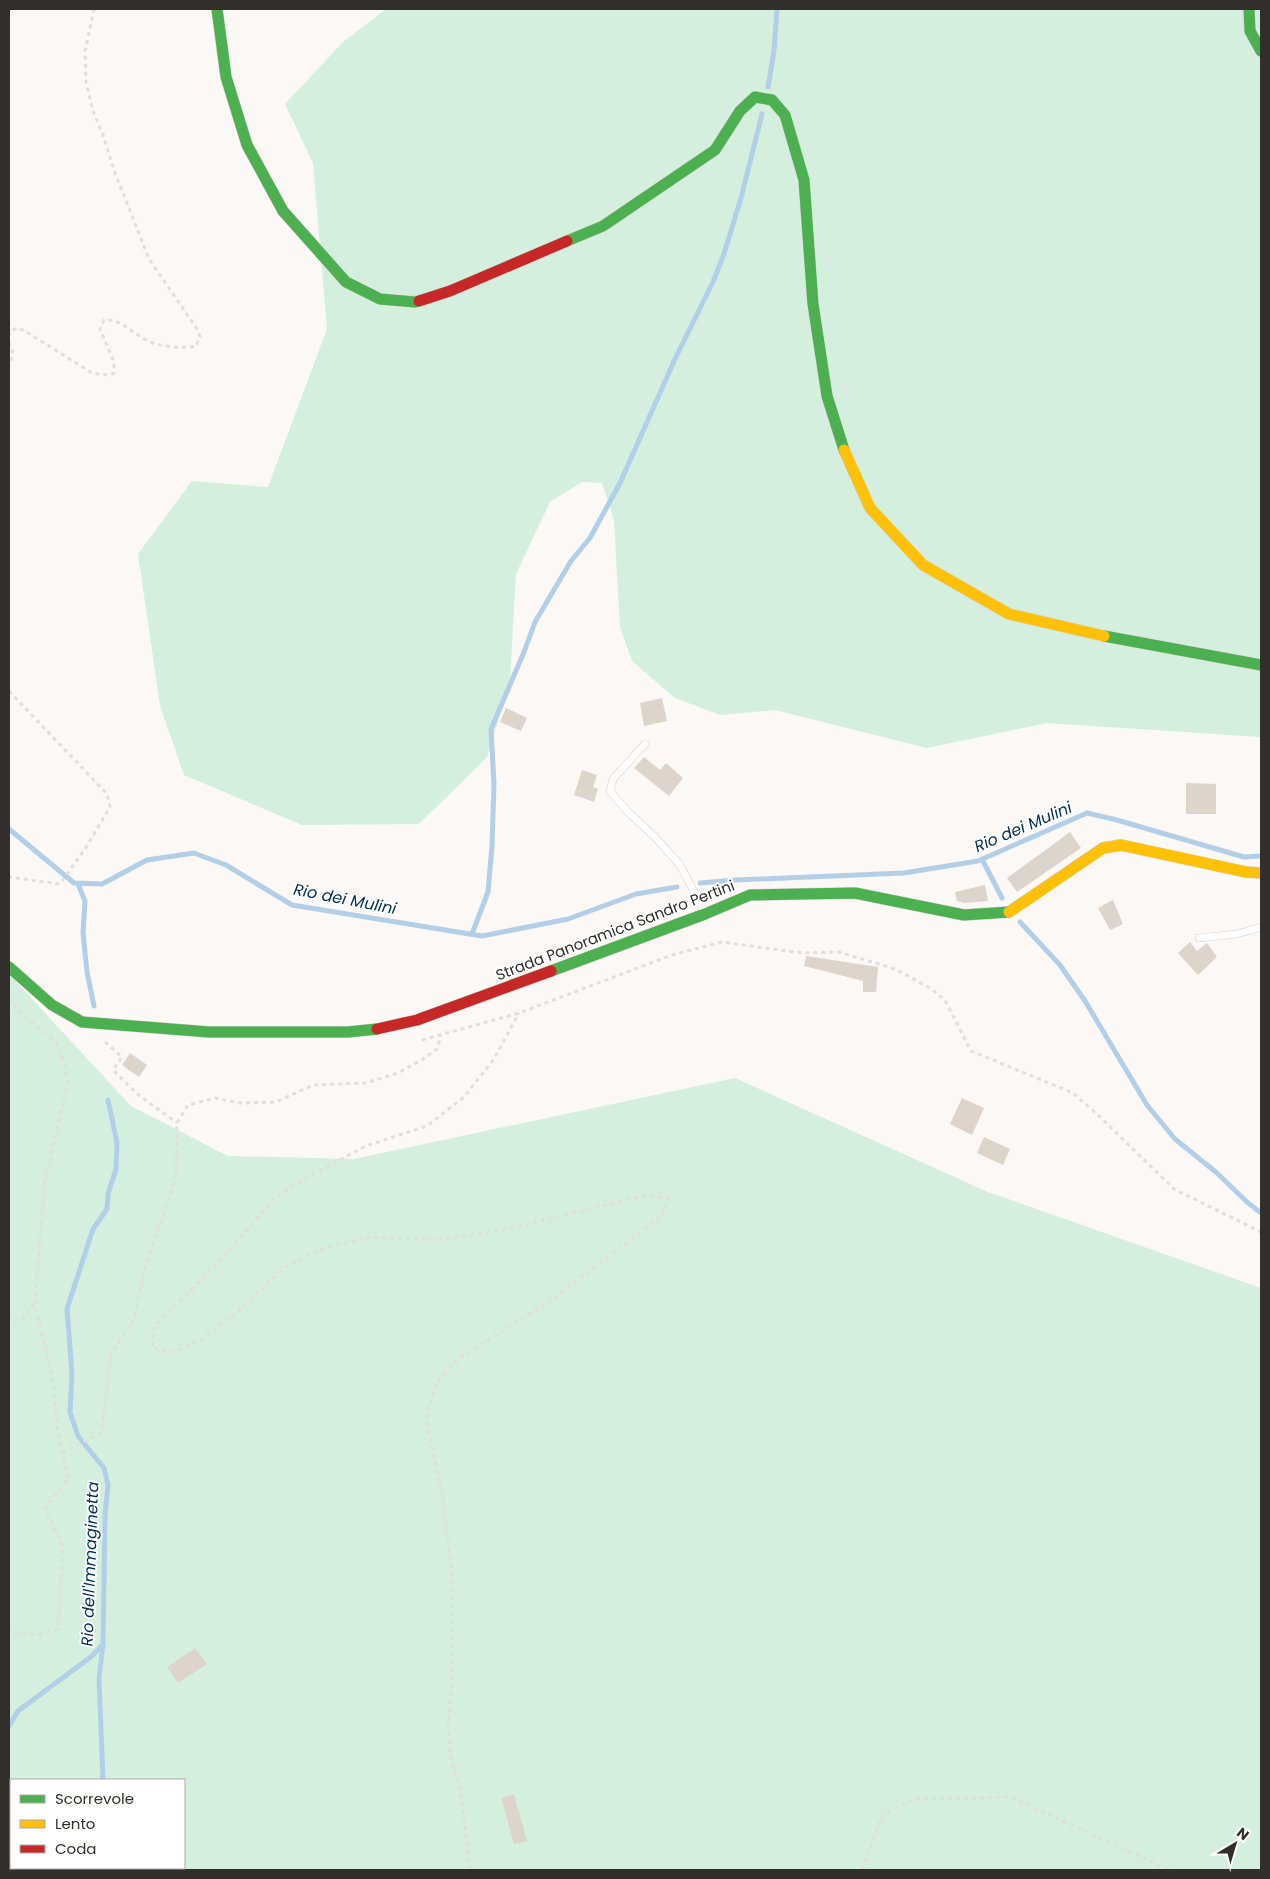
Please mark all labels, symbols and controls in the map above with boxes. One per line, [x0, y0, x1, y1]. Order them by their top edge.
water label: Rio dei Mulini [971, 796, 1076, 858]
street label: Strada Panoramica Sandro Pertini [493, 875, 737, 985]
water label: Rio dei Mulini [292, 878, 399, 920]
water label: Rio dell'Immaginetta [76, 1481, 104, 1647]
legend [10, 1779, 185, 1869]
text: Scorrevole [55, 1788, 134, 1809]
text: Lento [55, 1813, 95, 1834]
north arrow [1210, 1819, 1260, 1869]
text: N [1233, 1823, 1253, 1845]
text: Coda [55, 1838, 96, 1859]

